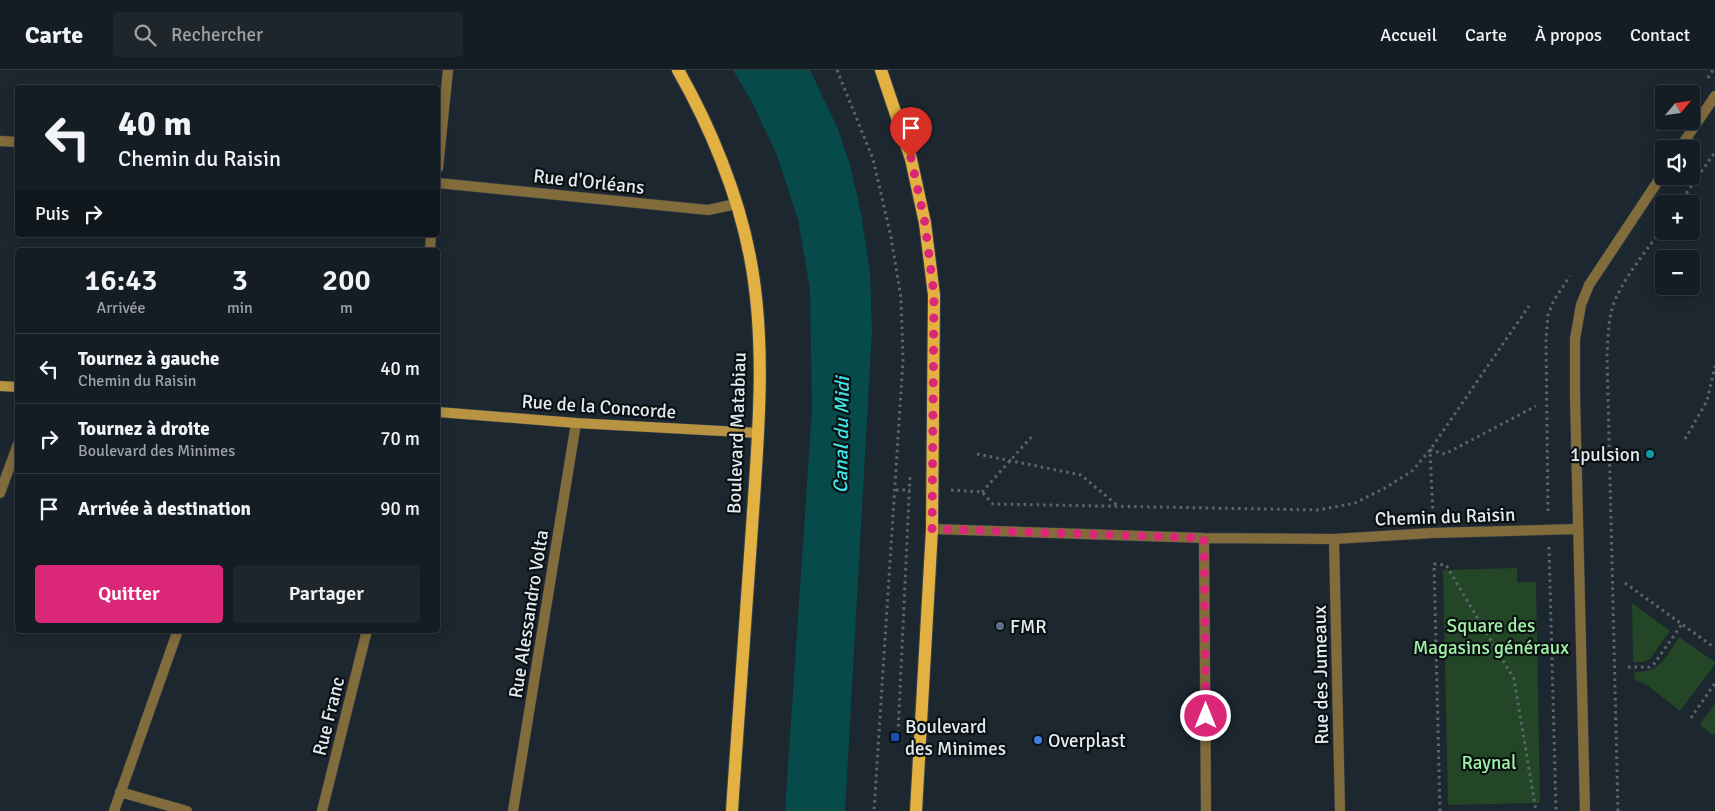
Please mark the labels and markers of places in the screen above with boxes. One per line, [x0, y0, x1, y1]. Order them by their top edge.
pin [890, 107, 932, 158]
place label: 1pulsion [1570, 443, 1640, 467]
marker: 1pulsion [1644, 448, 1656, 460]
place label: FMR [1010, 615, 1047, 639]
marker: FMR [994, 620, 1006, 632]
place label: Boulevard des Minimes [905, 715, 1006, 761]
place label: Overplast [1048, 729, 1126, 753]
marker: Boulevard des Minimes [889, 731, 901, 743]
marker: Overplast [1032, 734, 1044, 746]

